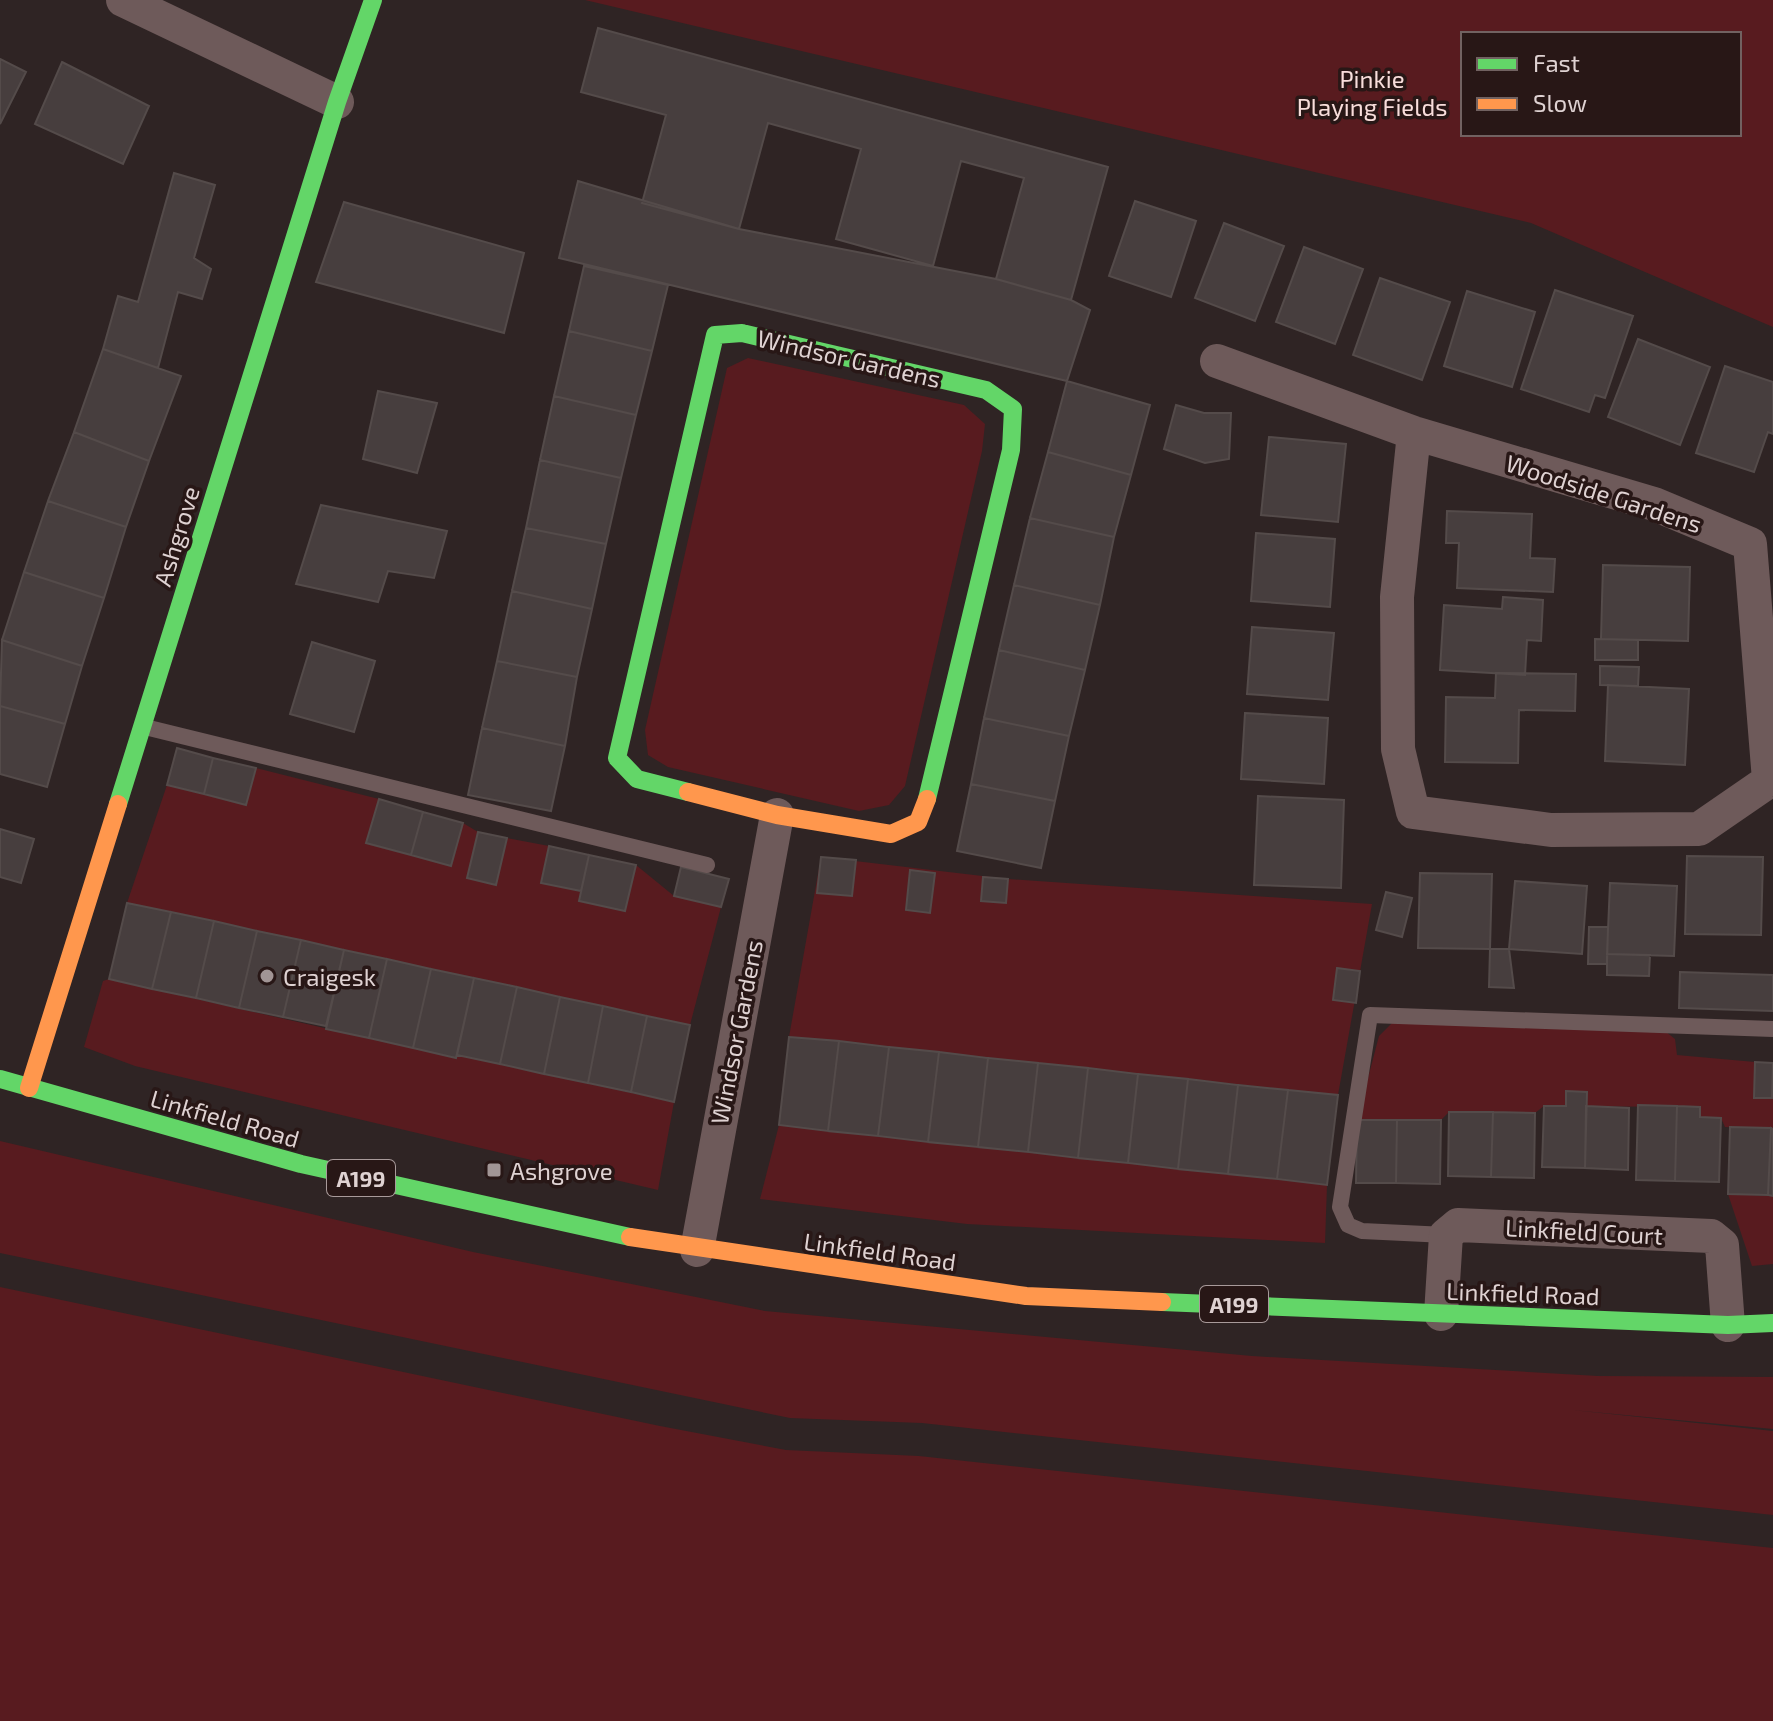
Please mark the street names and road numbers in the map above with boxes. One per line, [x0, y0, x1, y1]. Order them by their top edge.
street label: Windsor Gardens [755, 323, 943, 393]
street label: Woodside Gardens [1503, 448, 1705, 538]
street label: Ashgrove [147, 483, 205, 589]
street label: Windsor Gardens [704, 937, 768, 1127]
street label: Linkfield Road [147, 1083, 303, 1153]
road number: A199 [327, 1160, 395, 1196]
street label: Linkfield Court [1504, 1212, 1664, 1250]
street label: Linkfield Road [802, 1226, 958, 1276]
street label: Linkfield Road [1446, 1276, 1600, 1310]
road number: A199 [1200, 1286, 1268, 1322]

